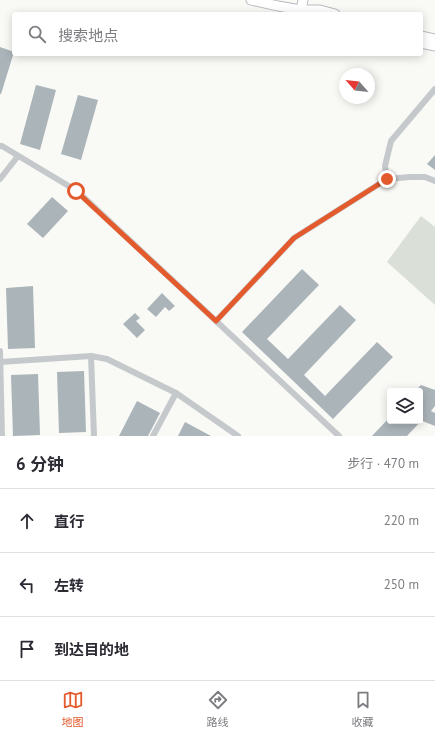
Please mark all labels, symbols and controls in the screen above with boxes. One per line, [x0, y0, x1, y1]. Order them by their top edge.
search box [12, 12, 423, 56]
icon: search [26, 23, 48, 45]
text: 搜索地点 [58, 26, 118, 45]
north arrow [339, 68, 375, 104]
route end [378, 170, 396, 188]
route start [67, 182, 85, 200]
map controls [387, 388, 423, 424]
button: layers [387, 388, 423, 424]
text: 6 分钟 [16, 453, 64, 475]
text: 步行 · 470 m [347, 455, 419, 472]
icon: ahead [16, 510, 38, 532]
text: 直行 [54, 512, 84, 531]
text: 220 m [384, 512, 419, 529]
icon: left [16, 574, 38, 596]
text: 左转 [54, 576, 84, 595]
text: 250 m [384, 576, 419, 593]
icon: arrive [16, 638, 38, 660]
text: 到达目的地 [54, 640, 129, 659]
tab: 地图 [62, 689, 84, 729]
tab: 路线 [207, 689, 229, 729]
tab: 收藏 [352, 689, 374, 729]

